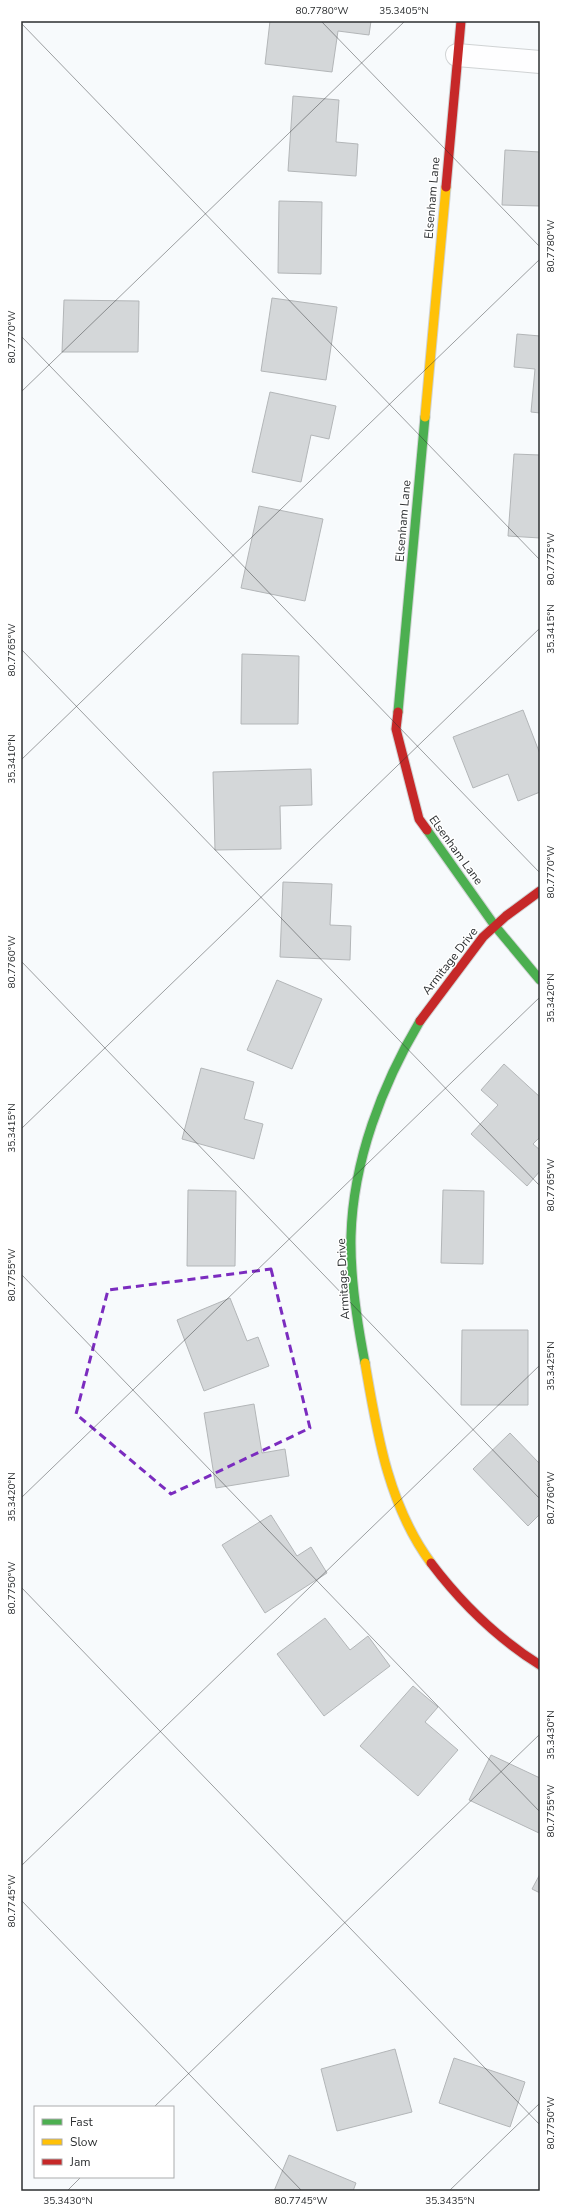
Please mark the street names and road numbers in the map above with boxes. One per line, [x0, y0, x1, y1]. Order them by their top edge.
street label: Elsenham Lane [420, 156, 444, 240]
street label: Elsenham Lane [391, 479, 415, 563]
street label: Elsenham Lane [425, 812, 487, 888]
street label: Armitage Drive [419, 924, 481, 998]
street label: Armitage Drive [333, 1238, 353, 1320]

